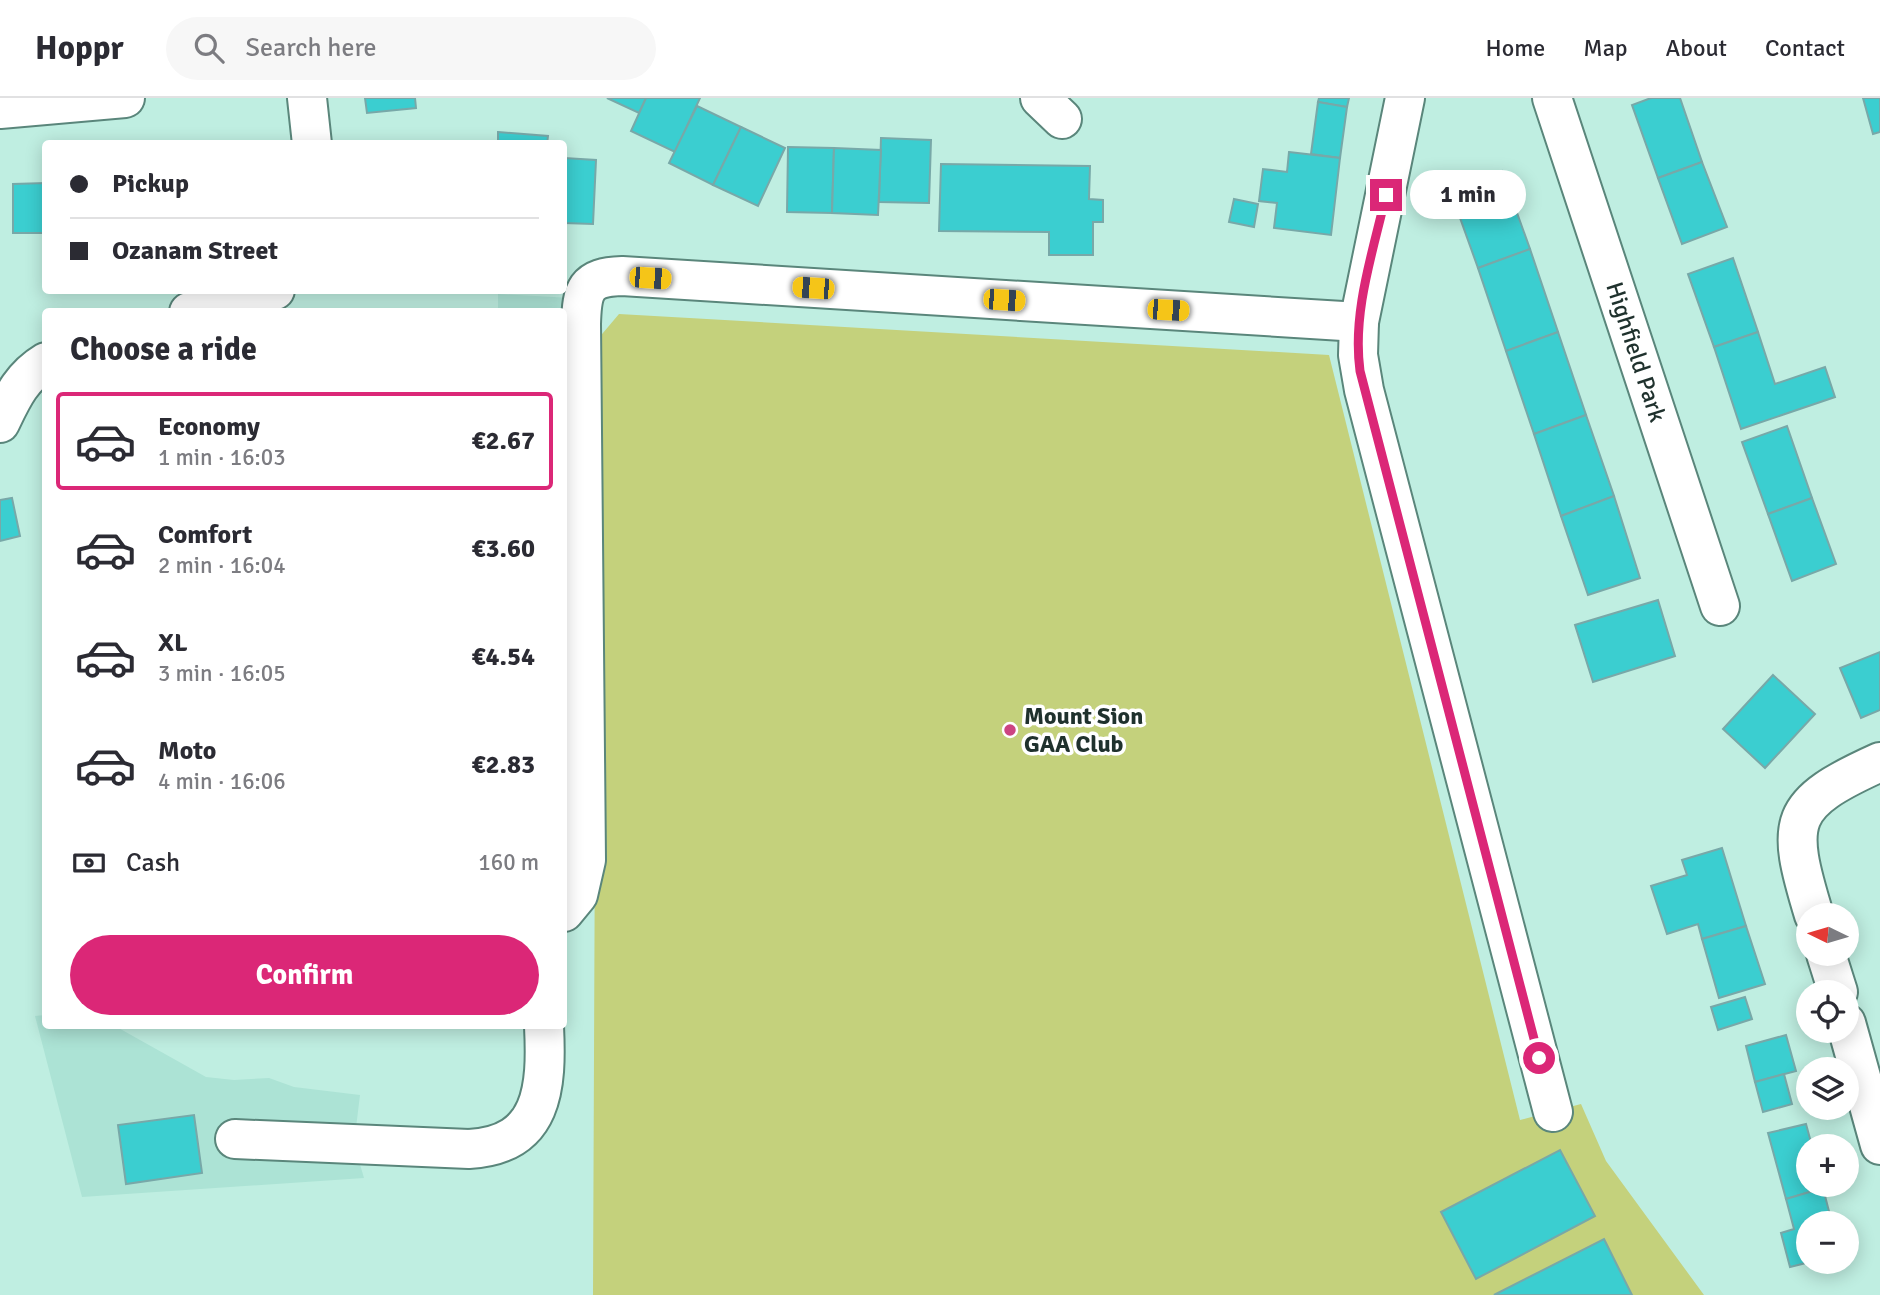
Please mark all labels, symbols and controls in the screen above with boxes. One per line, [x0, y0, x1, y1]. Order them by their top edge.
search box [166, 17, 656, 80]
text: Hoppr [35, 28, 124, 69]
icon: search [190, 29, 228, 67]
text: Search here [246, 32, 377, 64]
text: Home [1485, 33, 1545, 63]
text: Map [1583, 33, 1628, 63]
text: About [1666, 33, 1727, 63]
text: Contact [1765, 33, 1845, 63]
text: Pickup [112, 168, 189, 200]
callout: 1 min [1410, 170, 1526, 220]
route end [1370, 179, 1402, 211]
text: 1 min [1440, 180, 1496, 209]
text: Ozanam Street [112, 235, 278, 267]
car [629, 266, 672, 290]
car [792, 276, 835, 300]
street label: Highfield Park [1599, 278, 1673, 426]
car [983, 288, 1026, 312]
car [1147, 298, 1190, 322]
text: Choose a ride [70, 330, 257, 369]
icon: car [74, 410, 137, 473]
text: Economy [158, 411, 260, 443]
text: €2.67 [471, 425, 535, 457]
text: 1 min · 16:03 [158, 443, 286, 472]
icon: car [74, 518, 137, 581]
text: Comfort [158, 519, 252, 551]
text: €3.60 [471, 533, 535, 565]
text: 2 min · 16:04 [158, 551, 286, 580]
icon: car [74, 626, 137, 689]
text: XL [158, 627, 188, 659]
text: €4.54 [471, 641, 535, 673]
text: 3 min · 16:05 [158, 659, 286, 688]
place label: Mount Sion GAA Club [1024, 701, 1143, 759]
marker: Mount Sion GAA Club [1002, 722, 1018, 738]
icon: car [74, 734, 137, 797]
text: Moto [158, 735, 216, 767]
text: €2.83 [471, 749, 535, 781]
text: 4 min · 16:06 [158, 767, 286, 796]
icon: cash [70, 844, 108, 882]
text: Cash [126, 847, 180, 879]
text: 160 m [478, 848, 539, 877]
north arrow [1796, 903, 1858, 966]
map controls [1796, 903, 1859, 1274]
button: Confirm [70, 935, 539, 1015]
button: locate [1796, 980, 1859, 1043]
route start [1523, 1042, 1555, 1074]
button: layers [1796, 1057, 1859, 1120]
button: + [1796, 1134, 1859, 1197]
button: − [1796, 1211, 1859, 1274]

